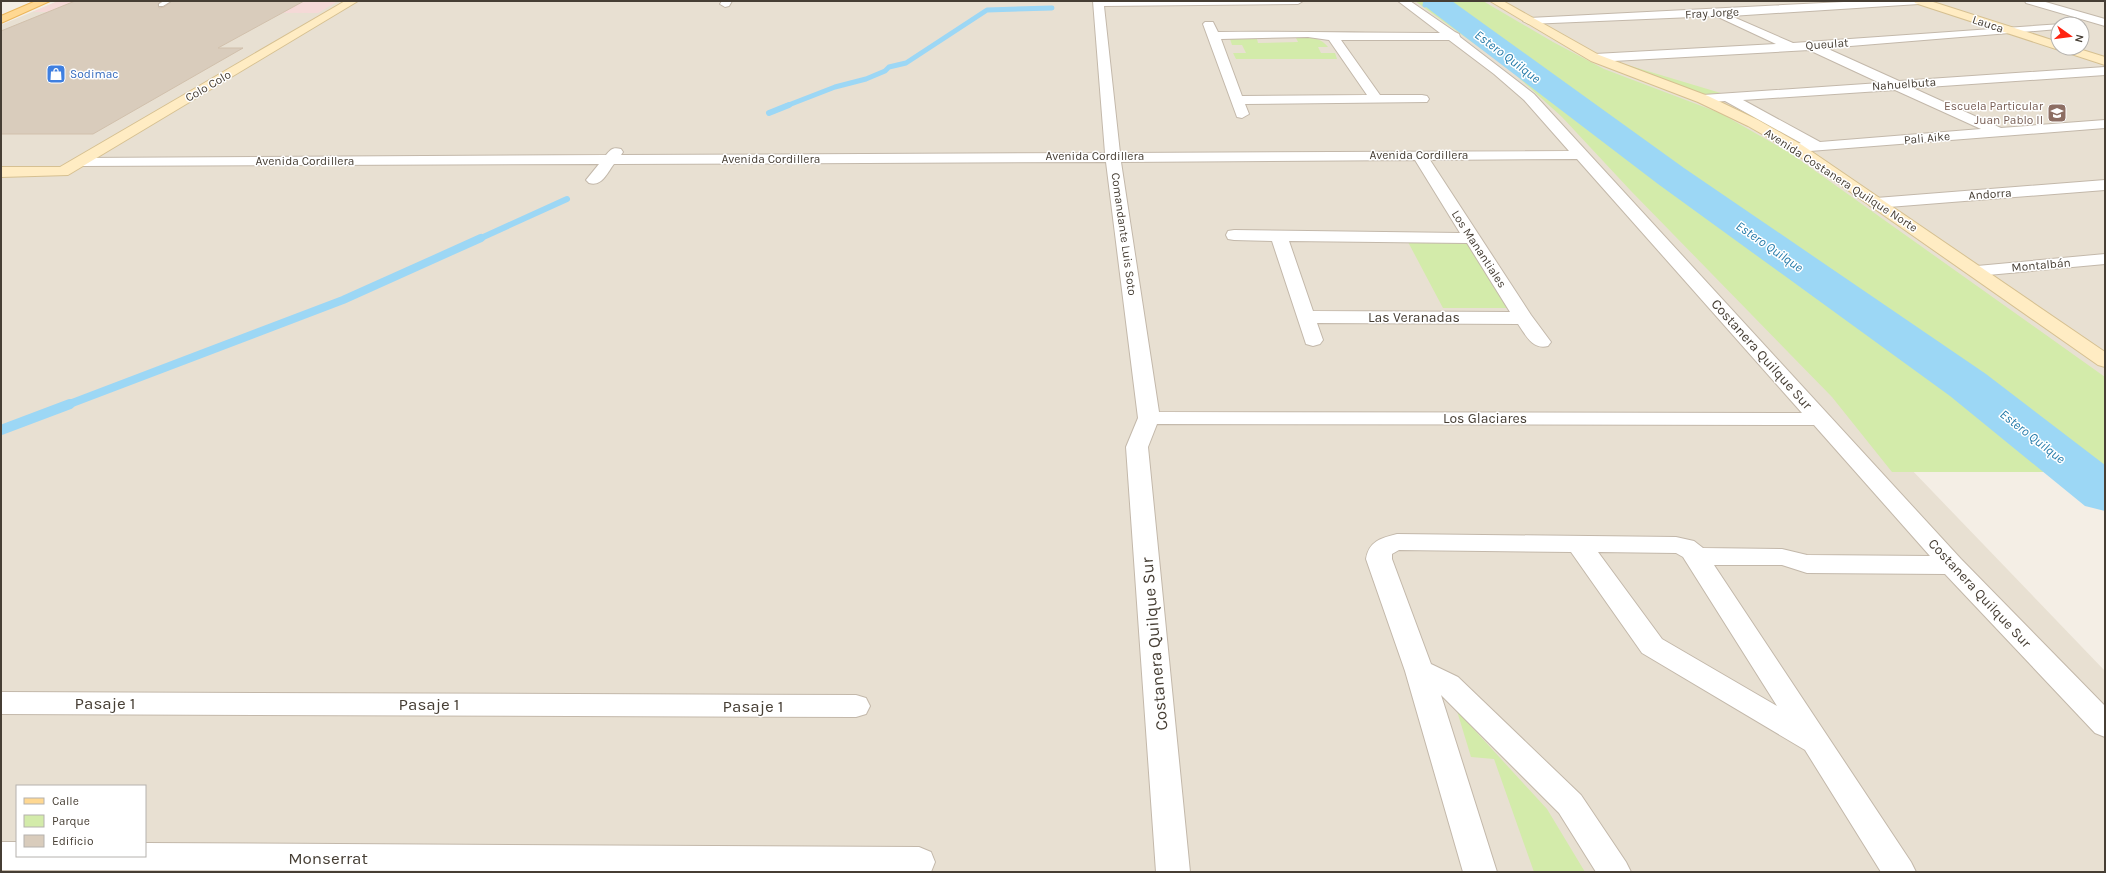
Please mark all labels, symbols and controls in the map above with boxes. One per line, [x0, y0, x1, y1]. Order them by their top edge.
street label: Fray Jorge [1685, 5, 1739, 21]
street label: Lauca [1970, 12, 2006, 36]
north arrow [2050, 16, 2090, 56]
water label: Estero Quilque [1471, 27, 1543, 87]
text: N [2072, 33, 2086, 44]
street label: Queulat [1805, 35, 1849, 52]
shop icon: Sodimac [45, 63, 67, 85]
place label: Sodimac [70, 67, 119, 81]
street label: Colo Colo [183, 67, 233, 105]
street label: Nahuelbuta [1871, 75, 1937, 93]
place label: Escuela Particular Juan Pablo II [1944, 99, 2044, 127]
school or university icon: Escuela Particular Juan Pablo II [2046, 102, 2068, 124]
street label: Avenida Costanera Quilque Norte [1762, 125, 1920, 235]
street label: Pali Aike [1903, 129, 1951, 147]
street label: Avenida Cordillera [1370, 148, 1468, 162]
street label: Avenida Cordillera [1046, 149, 1144, 163]
street label: Avenida Cordillera [722, 152, 820, 166]
street label: Avenida Cordillera [256, 154, 354, 168]
street label: Comandante Luis Soto [1108, 172, 1140, 296]
street label: Andorra [1968, 186, 2012, 202]
street label: Los Manantiales [1449, 208, 1509, 290]
water label: Estero Quilque [1733, 218, 1806, 276]
street label: Montalbán [2011, 255, 2071, 275]
street label: Costanera Quilque Sur [1707, 295, 1816, 414]
street label: Las Veranadas [1368, 309, 1460, 326]
water label: Estero Quilque [1997, 406, 2068, 467]
street label: Los Glaciares [1443, 410, 1527, 427]
street label: Costanera Quilque Sur [1925, 535, 2035, 652]
street label: Costanera Quilque Sur [1136, 556, 1172, 731]
street label: Pasaje 1 [75, 693, 135, 713]
street label: Pasaje 1 [399, 694, 459, 714]
street label: Pasaje 1 [723, 696, 783, 716]
legend [16, 785, 146, 857]
text: Calle [52, 794, 79, 808]
text: Parque [52, 814, 90, 828]
text: Edificio [52, 834, 93, 848]
street label: Monserrat [288, 848, 368, 868]

